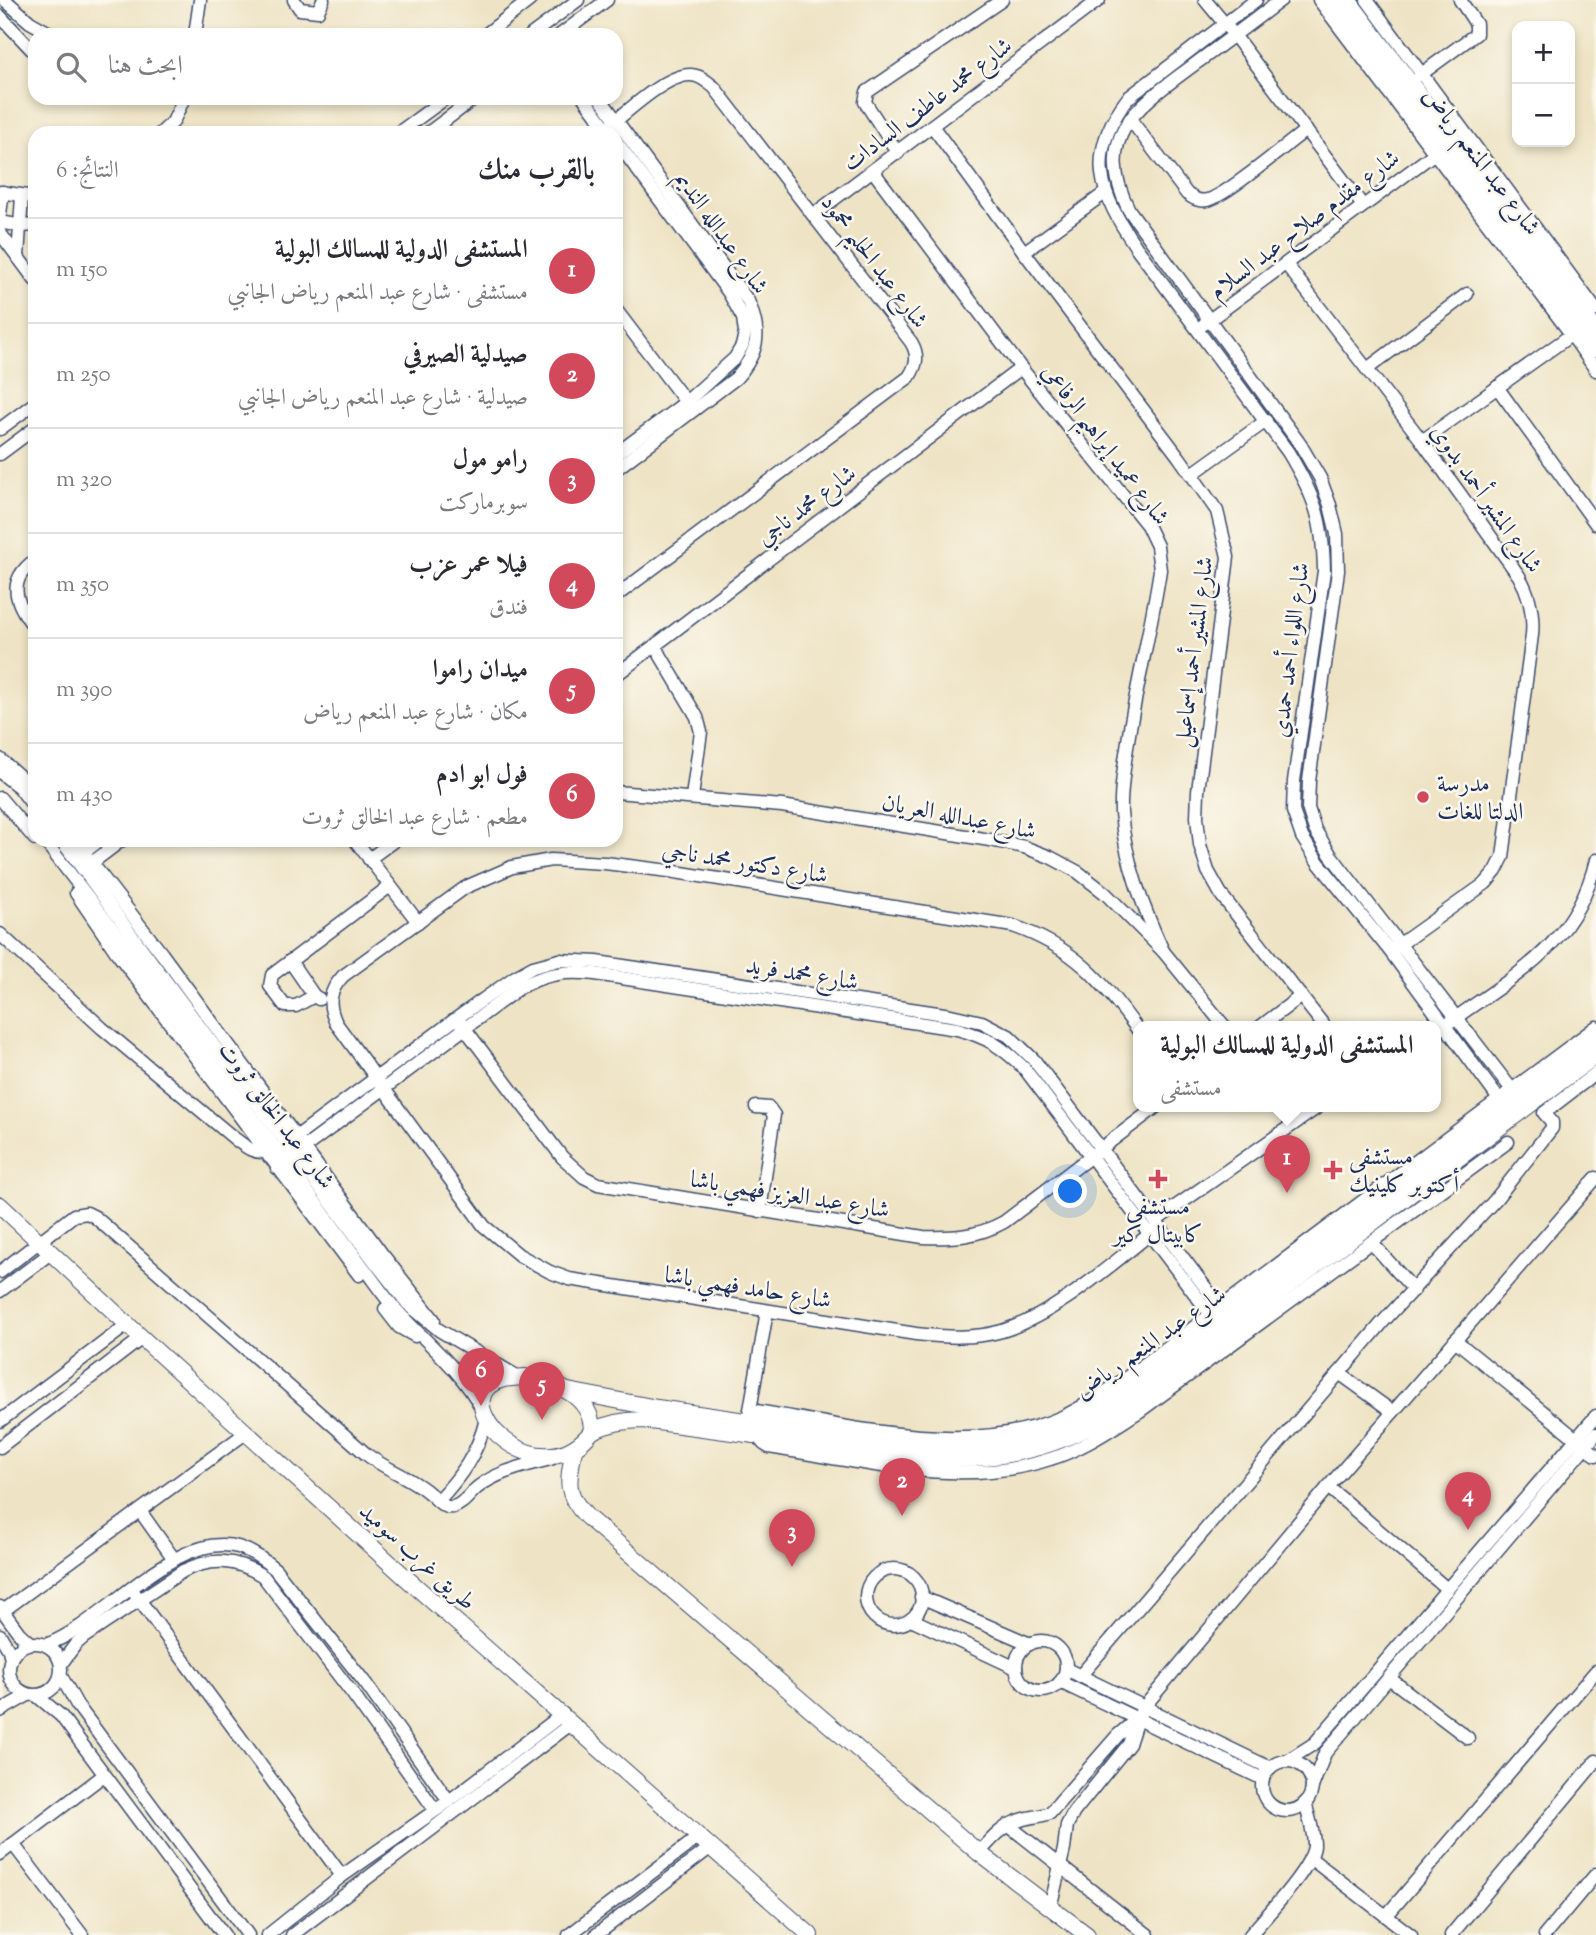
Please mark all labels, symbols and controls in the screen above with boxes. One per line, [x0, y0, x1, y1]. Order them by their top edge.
map controls [1512, 21, 1575, 147]
button: + [1512, 21, 1575, 84]
search box [28, 28, 623, 105]
street label: شارع محمد عاطف السادات [836, 30, 1021, 182]
icon: search [52, 48, 90, 86]
text: ابحث هنا [108, 48, 183, 85]
street label: شارع عبد المنعم رياض [1411, 81, 1548, 245]
button: − [1512, 84, 1575, 147]
street label: شارع مقدم صلاح عبد السلام [1203, 143, 1409, 310]
text: بالقرب منك [478, 150, 595, 193]
text: النتائج: 6 [56, 155, 119, 188]
street label: شارع عبدالله النديم [663, 164, 776, 303]
street label: شارع عبد الحليم محمود [807, 188, 935, 340]
text: المستشفى الدولية للمسالك البولية [275, 232, 528, 269]
text: 150 m [56, 254, 108, 287]
text: 1 [568, 254, 576, 287]
text: مستشفى · شارع عبد المنعم رياض الجانبي [227, 277, 528, 310]
text: صيدلية الصيرفي [403, 337, 528, 374]
street label: شارع عميد إبراهيم الرفاعي [1028, 357, 1177, 536]
text: 250 m [56, 359, 111, 392]
text: 2 [567, 359, 577, 392]
text: صيدلية · شارع عبد المنعم رياض الجانبي [238, 382, 528, 415]
street label: شارع المشير أحمد بدوي [1420, 416, 1551, 581]
text: رامو مول [453, 442, 528, 479]
street label: شارع محمد ناجي [750, 458, 865, 556]
text: 320 m [56, 464, 112, 497]
text: 3 [567, 464, 577, 497]
text: سوبرماركت [439, 487, 528, 520]
text: فيلا عمر عزب [409, 547, 528, 584]
street label: شارع المشير أحمد إسماعيل [1164, 555, 1225, 750]
street label: شارع اللواء أحمد حمدي [1262, 561, 1321, 740]
text: 350 m [56, 569, 109, 602]
text: 4 [566, 569, 578, 602]
text: فندق [489, 592, 528, 625]
text: ميدان راموا [433, 652, 528, 689]
text: 390 m [56, 674, 112, 707]
text: 5 [568, 674, 576, 707]
text: مكان · شارع عبد المنعم رياض [303, 697, 528, 730]
text: فول ابو ادم [436, 757, 528, 794]
place label: مدرسة الدلتا للغات [1437, 768, 1524, 830]
text: 430 m [56, 779, 113, 812]
text: 6 [566, 779, 578, 812]
street label: شارع عبدالله العريان [878, 786, 1039, 851]
marker: مدرسة الدلتا للغات [1415, 789, 1431, 805]
text: مطعم · شارع عبد الخالق ثروت [301, 802, 528, 835]
street label: شارع دكتور محمد ناجي [659, 834, 830, 895]
street label: شارع محمد فريد [743, 949, 860, 1002]
popup [1133, 1021, 1441, 1112]
text: المستشفى الدولية للمسالك البولية [1160, 1028, 1414, 1065]
street label: شارع عبد الخالق ثروت [208, 1035, 342, 1198]
text: مستشفى [1160, 1073, 1222, 1106]
pin: 1 [1264, 1135, 1310, 1193]
place label: مستشفى أكتوبر كلينيك [1349, 1141, 1459, 1203]
marker: مستشفى أكتوبر كلينيك [1323, 1160, 1343, 1180]
street label: شارع عبد العزيز فهمي باشا [687, 1163, 892, 1232]
marker: مستشفى كابيتال كير [1148, 1169, 1168, 1189]
your location [1053, 1174, 1087, 1208]
place label: مستشفى كابيتال كير [1110, 1191, 1203, 1253]
street label: شارع حامد فهمي باشا [661, 1259, 834, 1323]
street label: شارع عبد المنعم رياض [1068, 1279, 1236, 1411]
pin: 6 [458, 1348, 504, 1406]
pin: 5 [519, 1362, 565, 1420]
pin: 2 [879, 1458, 925, 1516]
pin: 4 [1445, 1472, 1491, 1530]
street label: طريق غرب سوميد [350, 1495, 483, 1619]
pin: 3 [769, 1509, 815, 1567]

